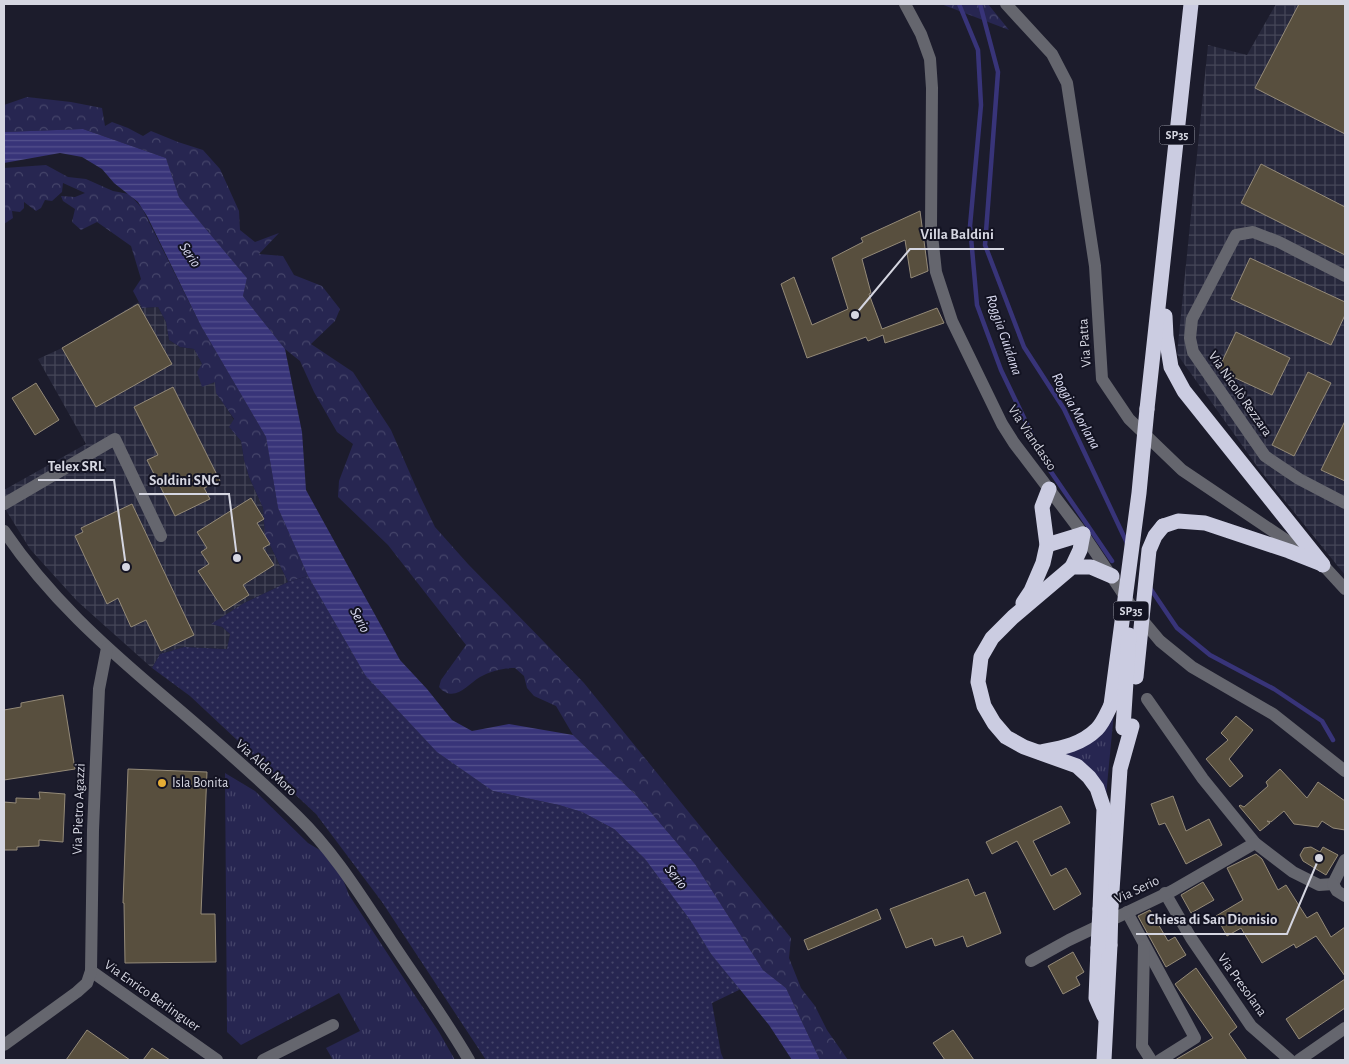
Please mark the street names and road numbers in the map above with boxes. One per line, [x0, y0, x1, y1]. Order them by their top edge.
road number: SP35 [1160, 126, 1194, 144]
street label: Via Patta [1076, 318, 1094, 368]
street label: Via Nicolò Rezzara [1205, 349, 1275, 440]
street label: Via Viandasso [1005, 403, 1059, 473]
road number: SP35 [1114, 602, 1148, 620]
street label: Via Aldo Moro [233, 737, 299, 799]
street label: Via Pietro Agazzi [70, 763, 88, 855]
street label: Via Serio [1113, 873, 1162, 907]
street label: Via Presolana [1215, 951, 1270, 1019]
street label: Via Enrico Berlinguer [101, 958, 203, 1035]

